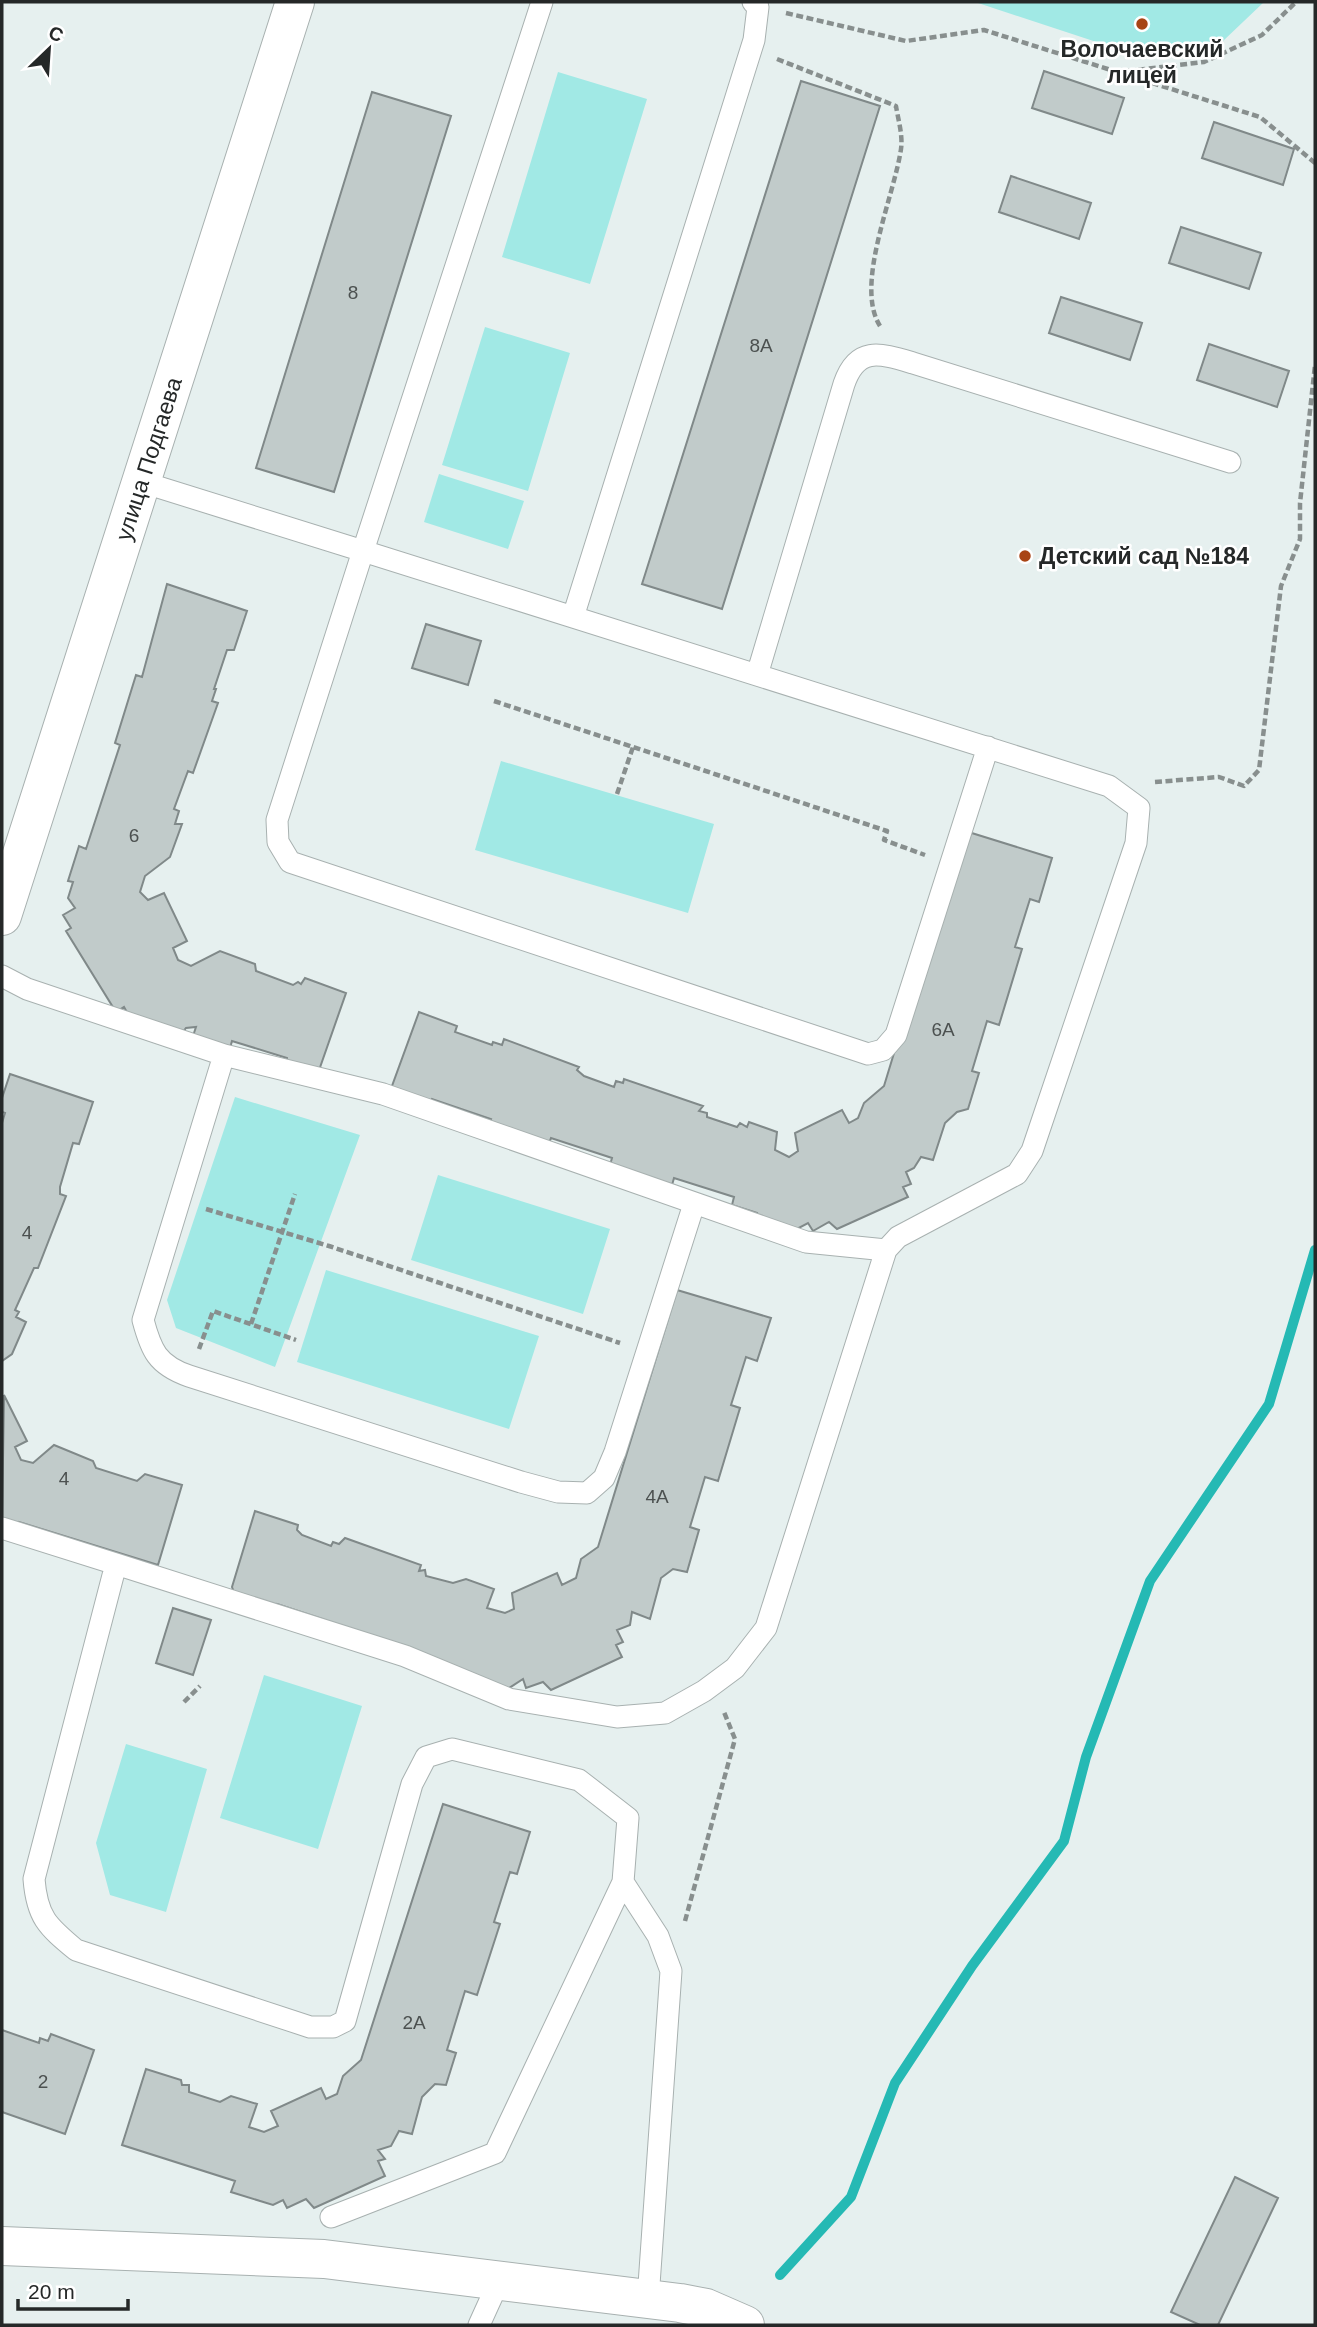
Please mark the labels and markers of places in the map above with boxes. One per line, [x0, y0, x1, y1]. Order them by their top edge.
marker: Волочаевский лицей [1134, 16, 1150, 32]
place label: Волочаевский лицей [1061, 36, 1223, 88]
place label: Детский сад №184 [1039, 543, 1249, 569]
marker: Детский сад №184 [1017, 548, 1033, 564]

